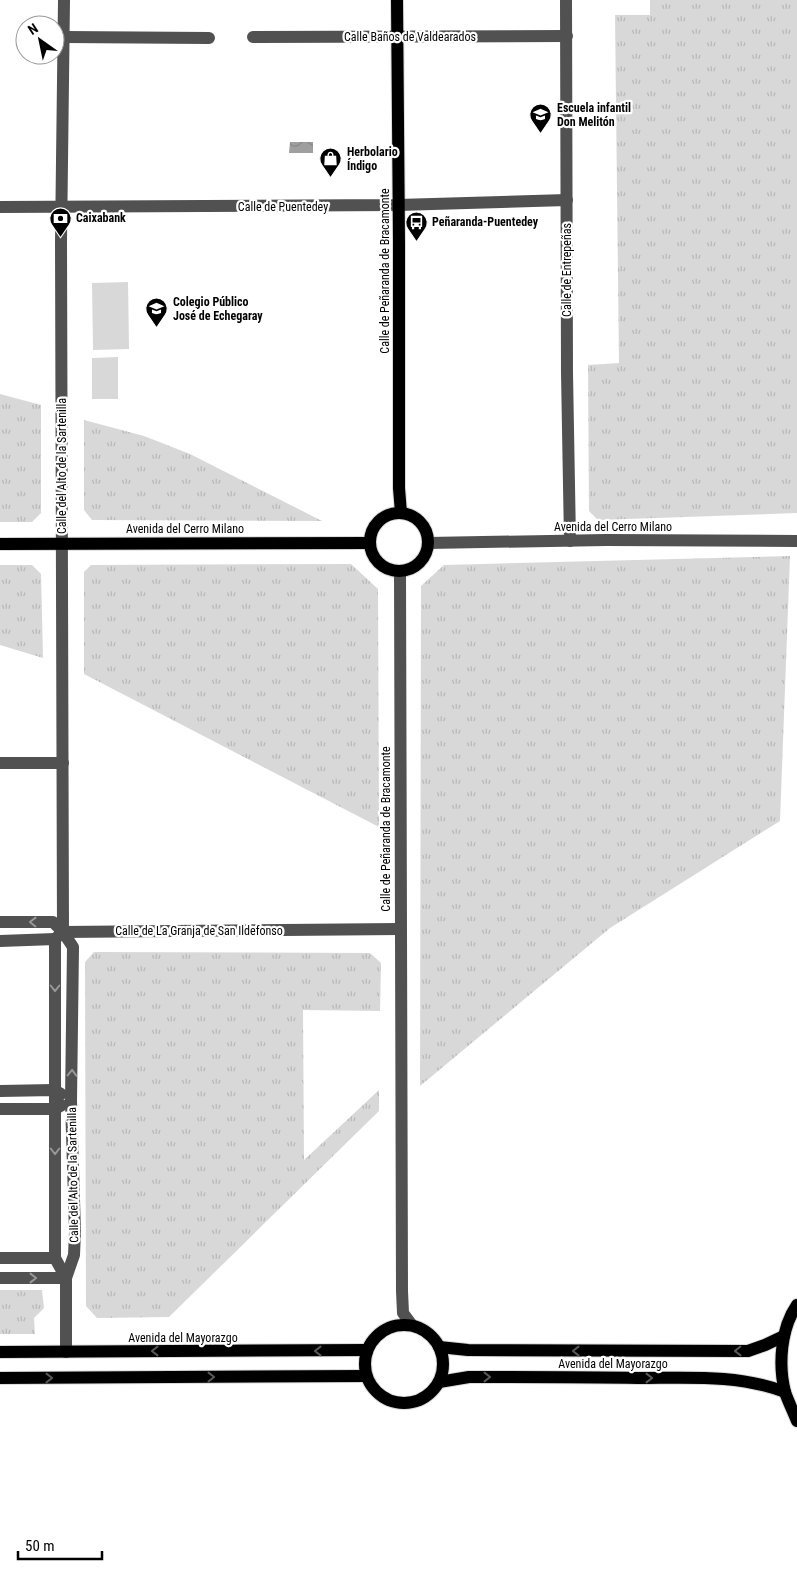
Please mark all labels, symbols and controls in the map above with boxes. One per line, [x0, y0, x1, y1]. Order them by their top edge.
north arrow [15, 15, 65, 65]
text: N [25, 20, 41, 38]
street label: Calle Baños de Valdearados [344, 30, 476, 44]
place label: Escuela infantil Don Melitón [557, 101, 631, 129]
school or university icon: Escuela infantil Don Melitón [529, 103, 553, 134]
place label: Herbolario Índigo [347, 145, 398, 173]
shop icon: Herbolario Índigo [319, 147, 343, 178]
street label: Calle de Peñaranda de Bracamonte [378, 188, 392, 354]
street label: Calle de Puentedey [238, 200, 328, 214]
bank icon: Caixabank [48, 206, 72, 237]
bus stop icon: Peñaranda-Puentedey [404, 210, 428, 241]
place label: Caixabank [76, 211, 126, 225]
place label: Peñaranda-Puentedey [432, 215, 539, 229]
street label: Calle de Entrepeñas [560, 223, 574, 317]
place label: Colegio Público José de Echegaray [173, 295, 263, 323]
school or university icon: Colegio Público José de Echegaray [145, 297, 169, 328]
street label: Calle del Alto de la Sartenilla [55, 398, 69, 534]
street label: Avenida del Cerro Milano [554, 520, 672, 534]
street label: Avenida del Cerro Milano [126, 522, 244, 536]
street label: Calle de Peñaranda de Bracamonte [379, 746, 393, 912]
one-way arrow [29, 917, 37, 927]
street label: Calle de La Granja de San Ildefonso [115, 924, 283, 938]
one-way arrow [50, 984, 60, 992]
one-way arrow [67, 1069, 78, 1077]
street label: Calle del Alto de la Sartenilla [65, 1107, 81, 1243]
one-way arrow [50, 1147, 60, 1155]
one-way arrow [30, 1273, 37, 1283]
street label: Avenida del Mayorazgo [128, 1331, 238, 1345]
one-way arrow [151, 1346, 159, 1356]
one-way arrow [314, 1346, 322, 1356]
one-way arrow [572, 1346, 580, 1356]
one-way arrow [734, 1346, 742, 1356]
street label: Avenida del Mayorazgo [558, 1357, 668, 1371]
one-way arrow [208, 1372, 215, 1382]
one-way arrow [484, 1372, 491, 1382]
one-way arrow [45, 1373, 53, 1383]
one-way arrow [646, 1373, 654, 1383]
scale bar [18, 1528, 101, 1560]
text: 50 m [25, 1537, 55, 1555]

